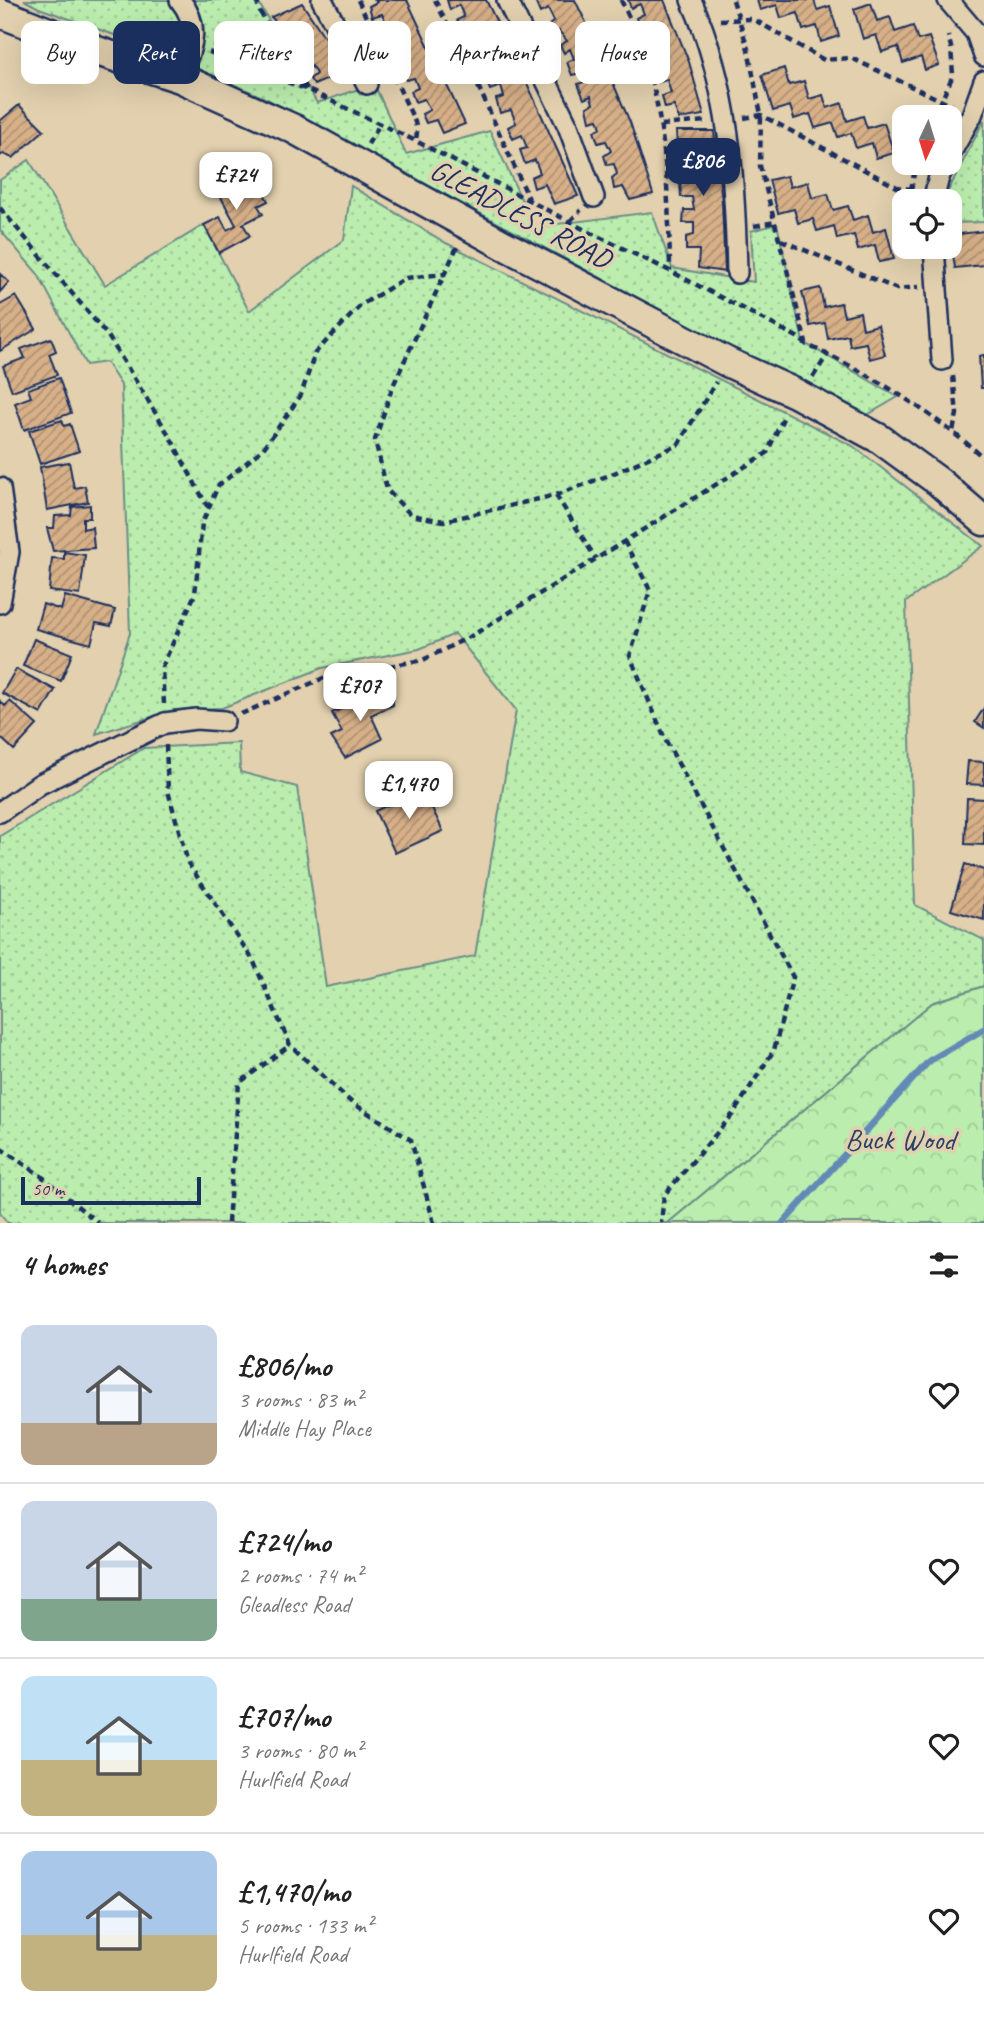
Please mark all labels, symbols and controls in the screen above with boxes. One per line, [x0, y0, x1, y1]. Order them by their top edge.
chip: Buy [21, 21, 99, 84]
chip: Rent [113, 21, 200, 84]
chip: Filters [214, 21, 314, 84]
chip: New [328, 21, 411, 84]
chip: Apartment [425, 21, 561, 84]
chip: House [575, 21, 670, 84]
north arrow [892, 105, 962, 175]
map controls [892, 105, 962, 259]
pin: £806 [662, 138, 744, 198]
text: £806 [682, 146, 724, 175]
street label: GLEADLESS ROAD [424, 150, 621, 279]
pin: £724 [195, 152, 277, 212]
text: £724 [215, 160, 257, 189]
button: locate [892, 189, 962, 259]
pin: £707 [319, 664, 401, 723]
text: £707 [339, 671, 381, 700]
pin: £1,470 [352, 762, 466, 821]
text: £1,470 [381, 769, 437, 798]
park label: Buck Wood [845, 1120, 959, 1158]
scale bar [21, 1174, 201, 1206]
text: 50 m [32, 1177, 64, 1201]
text: 4 homes [21, 1246, 106, 1284]
icon: filters [925, 1246, 963, 1284]
text: £806/mo [238, 1347, 331, 1385]
icon: home [77, 1353, 161, 1437]
icon: heart [925, 1376, 963, 1414]
text: 3 rooms · 83 m² [238, 1385, 362, 1414]
text: Middle Hay Place [238, 1414, 371, 1443]
text: £724/mo [238, 1523, 330, 1561]
icon: home [77, 1529, 161, 1613]
icon: heart [925, 1552, 963, 1590]
text: 2 rooms · 74 m² [238, 1561, 362, 1590]
text: Gleadless Road [238, 1590, 350, 1619]
text: £707/mo [238, 1698, 330, 1736]
icon: home [77, 1704, 161, 1788]
icon: heart [925, 1727, 963, 1765]
text: 3 rooms · 80 m² [238, 1736, 362, 1765]
text: Hurlfield Road [238, 1765, 347, 1794]
text: £1,470/mo [238, 1873, 350, 1911]
icon: home [77, 1879, 161, 1963]
icon: heart [925, 1902, 963, 1940]
text: 5 rooms · 133 m² [238, 1911, 373, 1940]
text: Hurlfield Road [238, 1940, 347, 1969]

